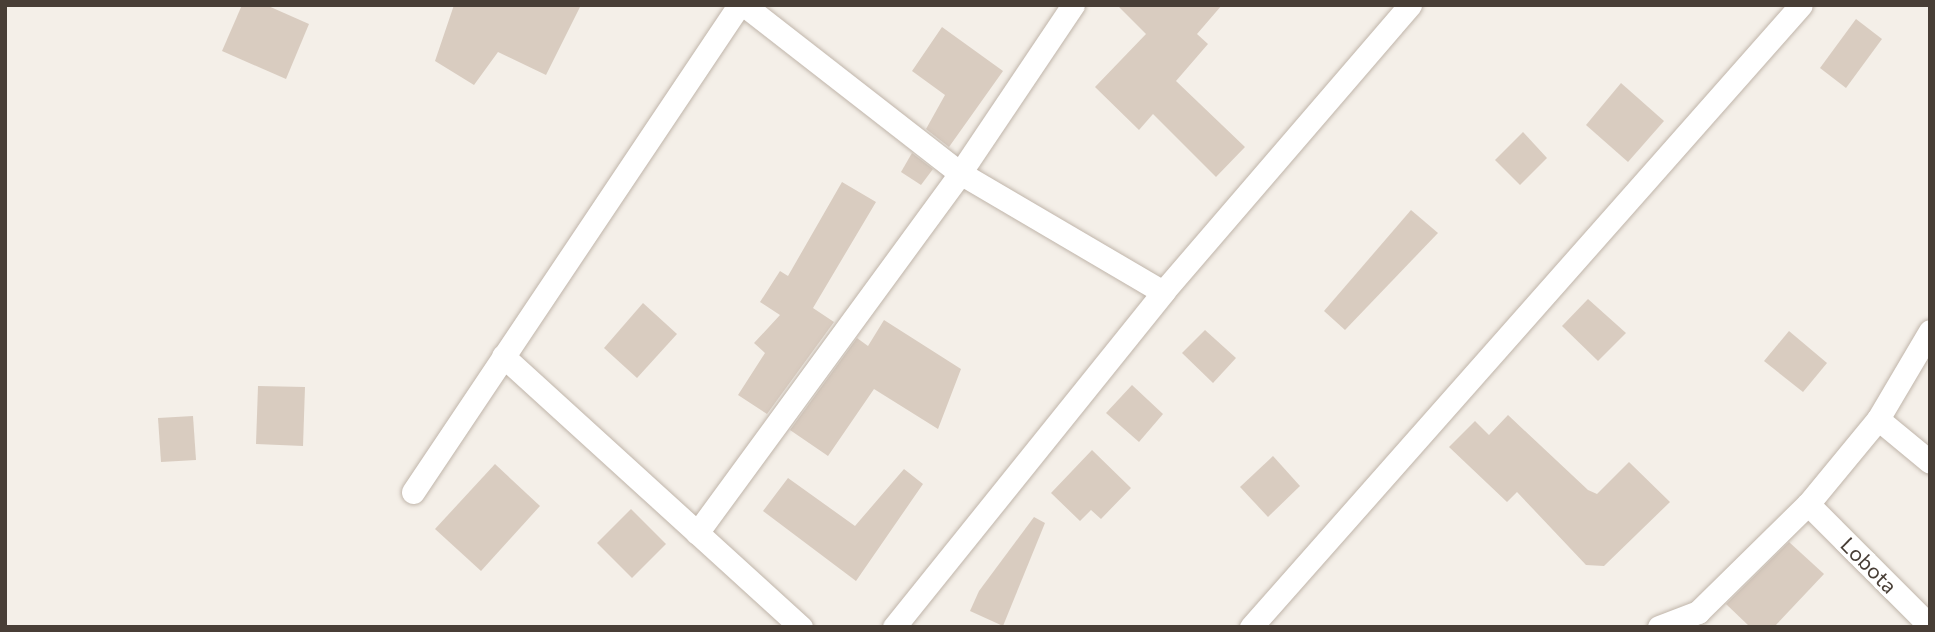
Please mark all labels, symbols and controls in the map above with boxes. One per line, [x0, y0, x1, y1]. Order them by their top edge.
street label: Lobota [1836, 532, 1902, 598]

